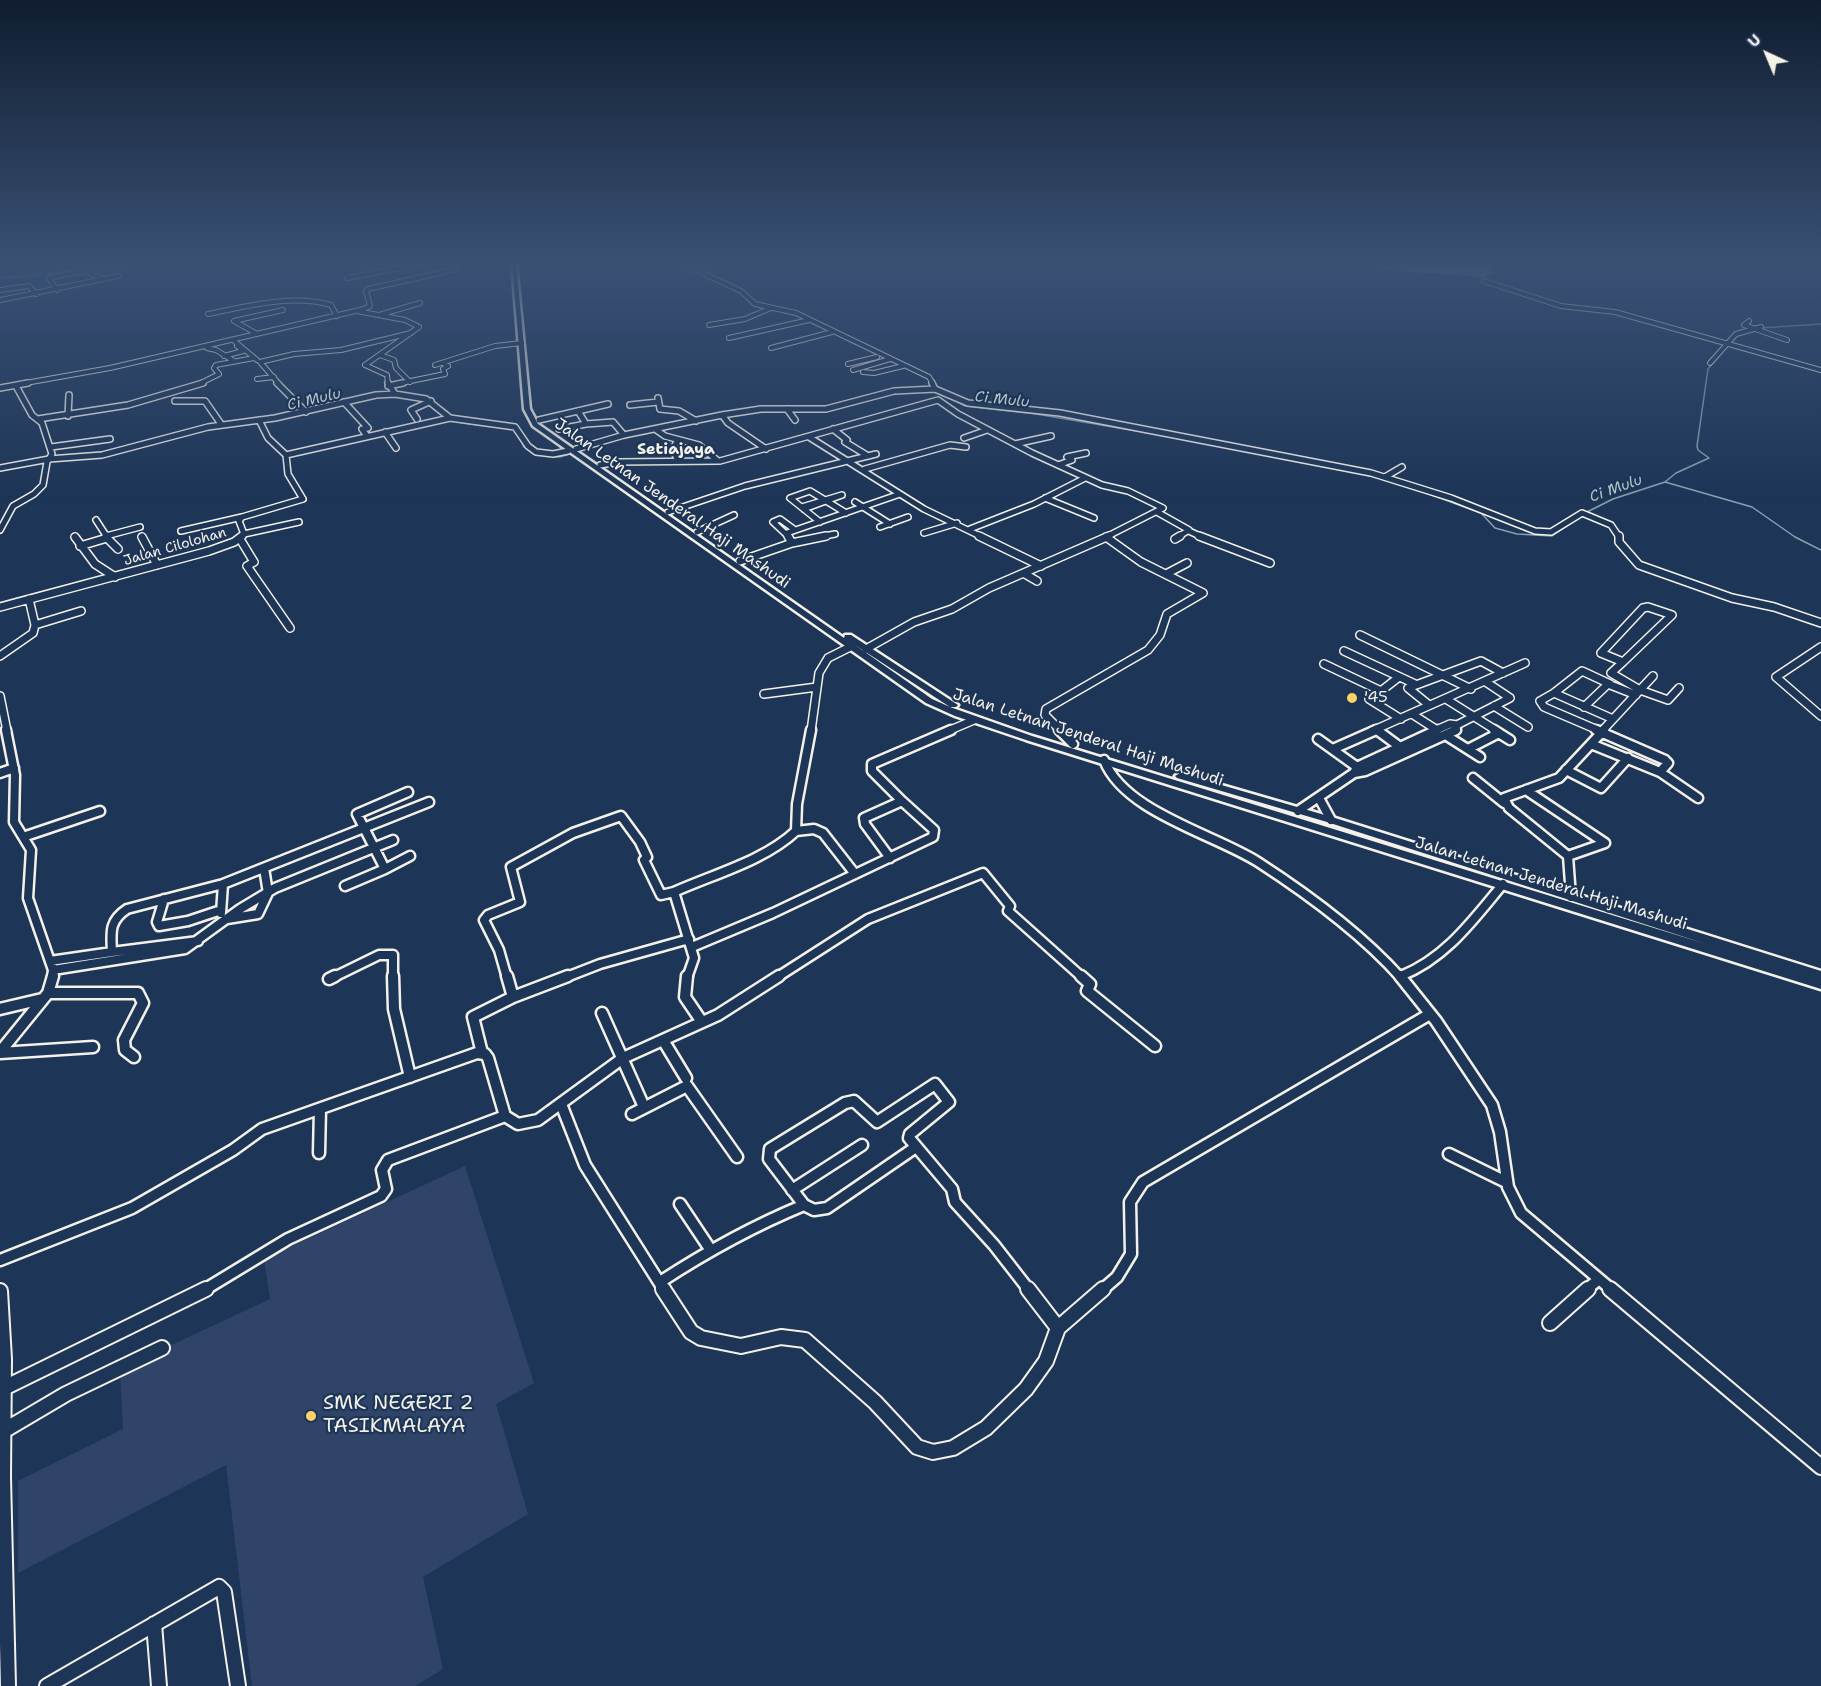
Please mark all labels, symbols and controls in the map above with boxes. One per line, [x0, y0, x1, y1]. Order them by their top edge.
north arrow [1737, 24, 1797, 84]
text: U [1743, 29, 1765, 52]
water label: Ci Mulu [285, 385, 343, 415]
water label: Ci Mulu [974, 388, 1030, 412]
street label: Jalan Letnan Jenderal Haji Mashudi [550, 415, 794, 593]
district label: Setiajaya [637, 440, 715, 460]
water label: Ci Mulu [1587, 471, 1645, 507]
street label: Jalan Cilolohan [122, 524, 228, 570]
street label: Jalan Letnan Jenderal Haji Mashudi [950, 685, 1226, 791]
place label: '45 [1364, 688, 1388, 708]
marker: '45 [1345, 691, 1359, 705]
street label: Jalan Letnan Jenderal Haji Mashudi [1413, 833, 1689, 935]
place label: SMK NEGERI 2 TASIKMALAYA [323, 1392, 474, 1439]
marker: SMK NEGERI 2 TASIKMALAYA [304, 1409, 318, 1423]

